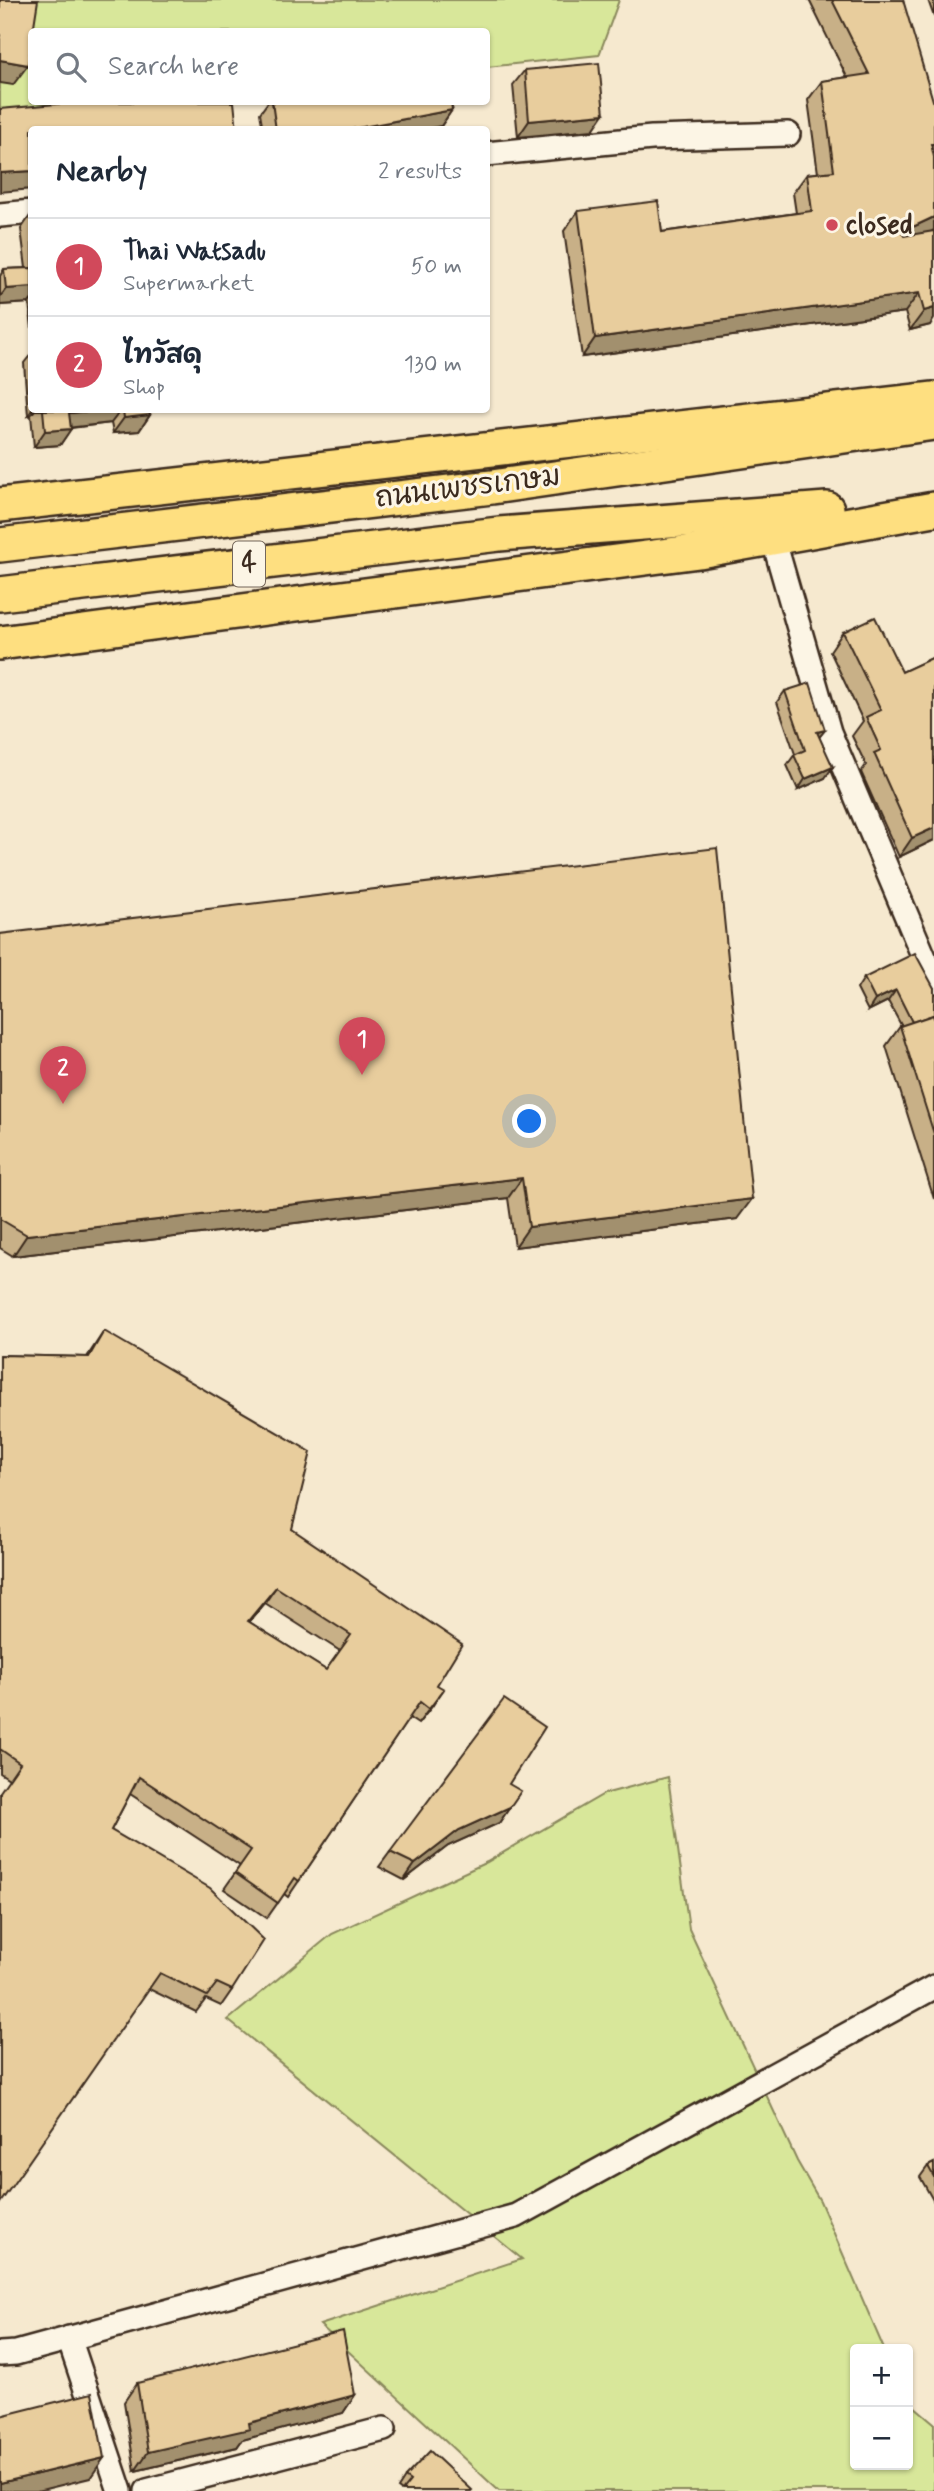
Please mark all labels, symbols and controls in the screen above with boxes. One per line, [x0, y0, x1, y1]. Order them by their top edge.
search box [28, 28, 490, 105]
icon: search [52, 48, 90, 86]
text: Search here [108, 50, 239, 84]
text: Nearby [56, 152, 147, 191]
text: 2 results [378, 157, 462, 187]
place label: closed [846, 207, 913, 244]
marker: closed [824, 217, 840, 233]
text: Thai Watsadu [123, 235, 266, 269]
text: 1 [74, 252, 84, 282]
text: 50 m [411, 252, 462, 282]
text: Supermarket [123, 269, 254, 299]
text: ไทวัสดุ [123, 339, 202, 373]
text: 2 [73, 350, 85, 380]
text: 130 m [404, 350, 462, 380]
text: Shop [123, 373, 165, 403]
street label: ถนนเพชรเกษม [373, 458, 563, 518]
road number: 4 [233, 542, 265, 586]
pin: 1 [339, 1017, 385, 1075]
pin: 2 [40, 1046, 86, 1104]
your location [512, 1104, 546, 1138]
map controls [850, 2344, 913, 2470]
button: + [850, 2344, 913, 2407]
button: − [850, 2407, 913, 2470]

